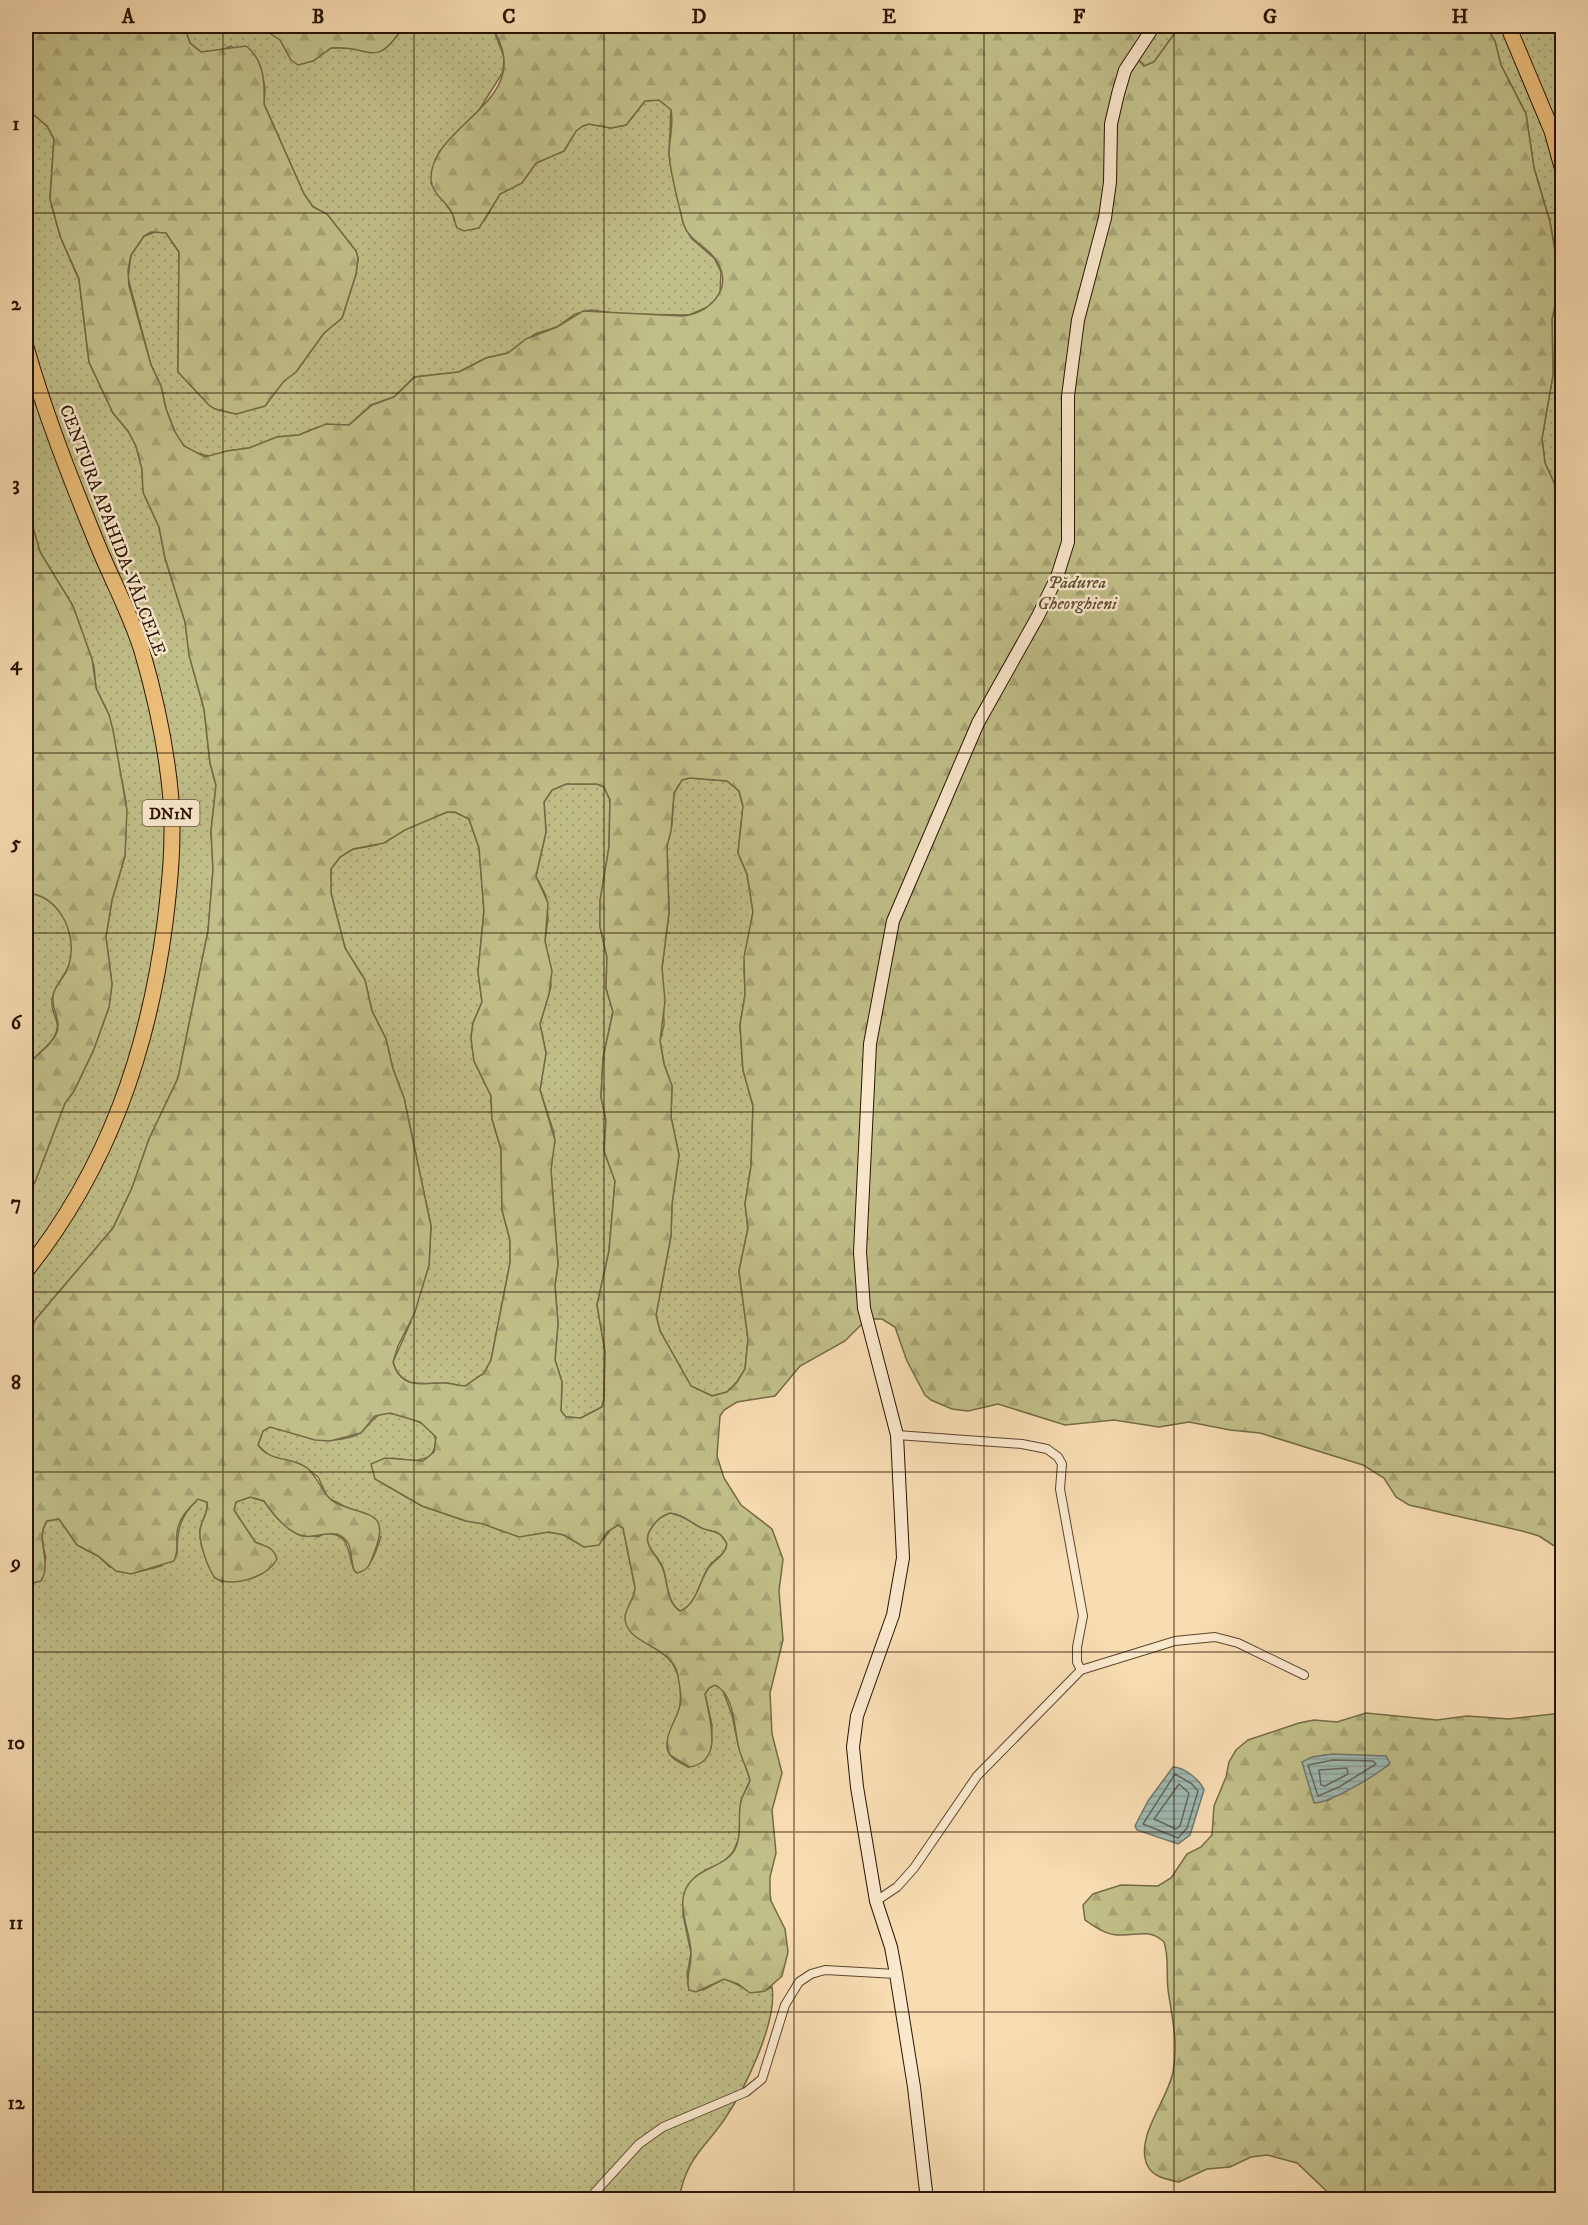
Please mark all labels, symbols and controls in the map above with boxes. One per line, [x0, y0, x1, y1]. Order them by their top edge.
text: A [121, 5, 136, 30]
text: B [312, 5, 324, 30]
text: C [502, 5, 516, 30]
text: D [692, 5, 707, 30]
text: E [882, 5, 896, 30]
text: F [1073, 5, 1086, 30]
text: G [1263, 5, 1277, 30]
text: H [1452, 5, 1469, 30]
text: 1 [12, 112, 20, 137]
text: 2 [11, 292, 22, 317]
street label: CENTURA APAHIDA-VÂLCELE [54, 401, 171, 659]
text: 3 [12, 472, 20, 497]
park label: Pădurea Gheorghieni [1037, 572, 1118, 615]
text: 4 [10, 652, 23, 677]
road number: DN1N [142, 800, 200, 826]
text: 5 [10, 831, 21, 856]
text: 6 [11, 1011, 23, 1036]
text: 7 [11, 1191, 21, 1216]
text: 8 [11, 1371, 21, 1396]
text: 9 [9, 1551, 21, 1576]
text: 10 [7, 1731, 25, 1756]
text: 11 [9, 1911, 23, 1936]
text: 12 [7, 2091, 26, 2116]

